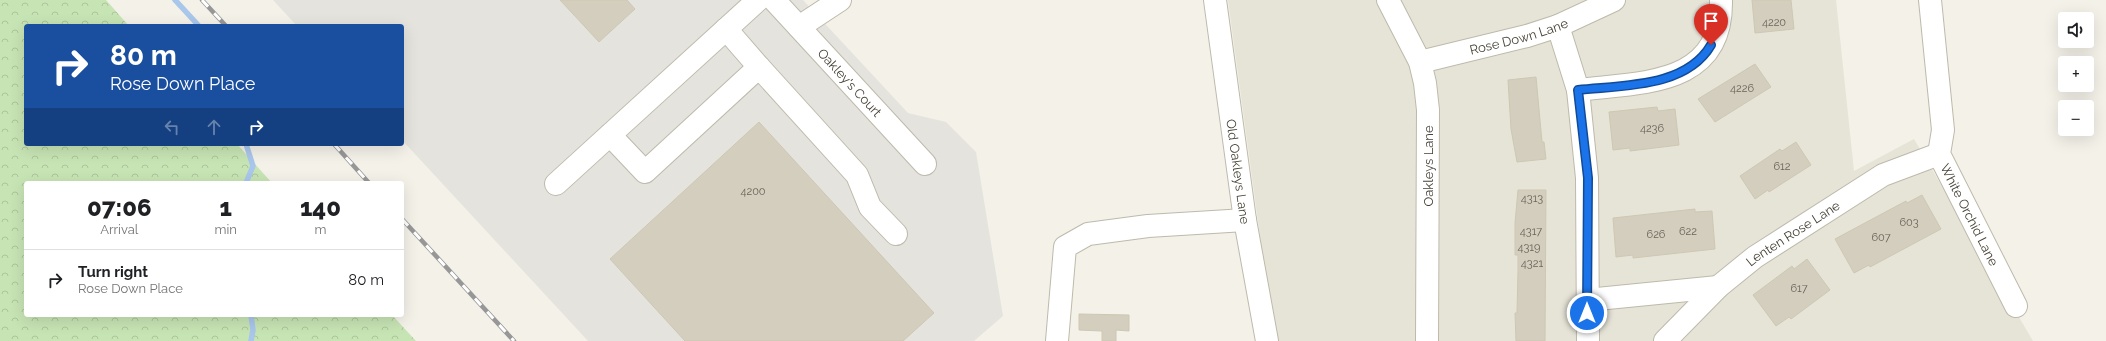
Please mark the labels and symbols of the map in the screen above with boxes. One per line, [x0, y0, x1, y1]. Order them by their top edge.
pin [1694, 4, 1728, 45]
street label: Rose Down Lane [1468, 15, 1571, 57]
house number: 4220 [1762, 16, 1786, 29]
street label: Oakley's Court [815, 45, 885, 120]
house number: 4226 [1730, 82, 1754, 95]
street label: Old Oakleys Lane [1224, 118, 1253, 226]
house number: 4236 [1640, 122, 1664, 135]
street label: Oakleys Lane [1421, 125, 1436, 207]
house number: 612 [1773, 160, 1791, 173]
street label: White Orchid Lane [1938, 161, 2002, 268]
house number: 4200 [740, 185, 766, 198]
house number: 4313 [1521, 192, 1543, 205]
street label: Lenten Rose Lane [1743, 197, 1843, 269]
house number: 603 [1899, 216, 1919, 229]
house number: 4317 [1520, 225, 1542, 238]
house number: 622 [1679, 225, 1697, 238]
house number: 626 [1647, 228, 1666, 241]
house number: 607 [1871, 231, 1891, 244]
house number: 4319 [1517, 241, 1541, 254]
house number: 4321 [1521, 257, 1543, 270]
house number: 617 [1790, 282, 1808, 295]
position arrow [1566, 292, 1608, 334]

